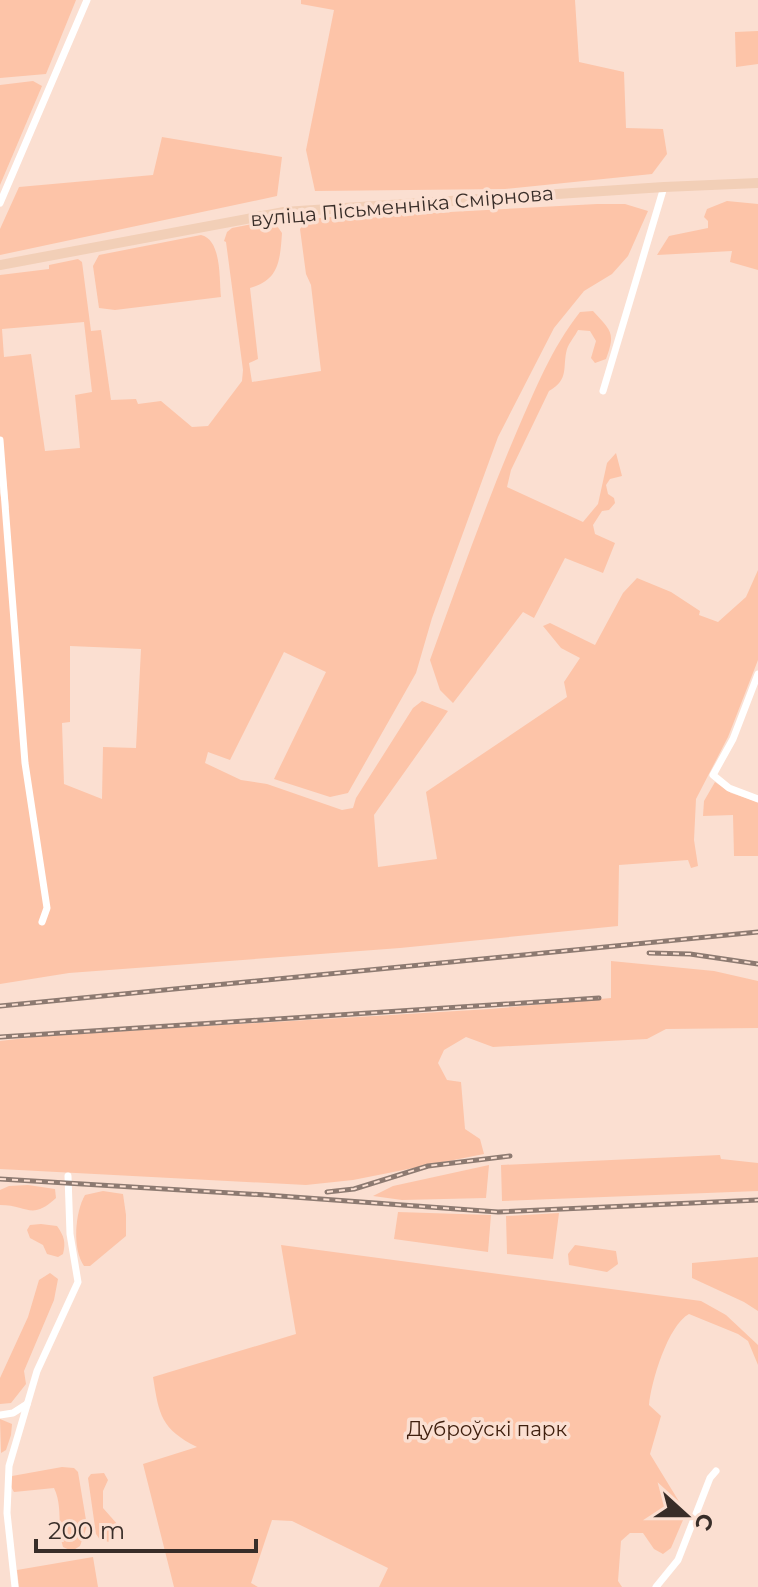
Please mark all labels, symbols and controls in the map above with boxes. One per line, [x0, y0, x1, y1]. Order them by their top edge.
street label: вуліца Пісьменніка Смірнова [249, 181, 555, 231]
park label: Дуброўскі парк [407, 1417, 568, 1441]
north arrow [646, 1475, 726, 1555]
scale bar [36, 1503, 256, 1553]
text: С [689, 1510, 720, 1534]
text: 200 m [48, 1516, 125, 1545]

